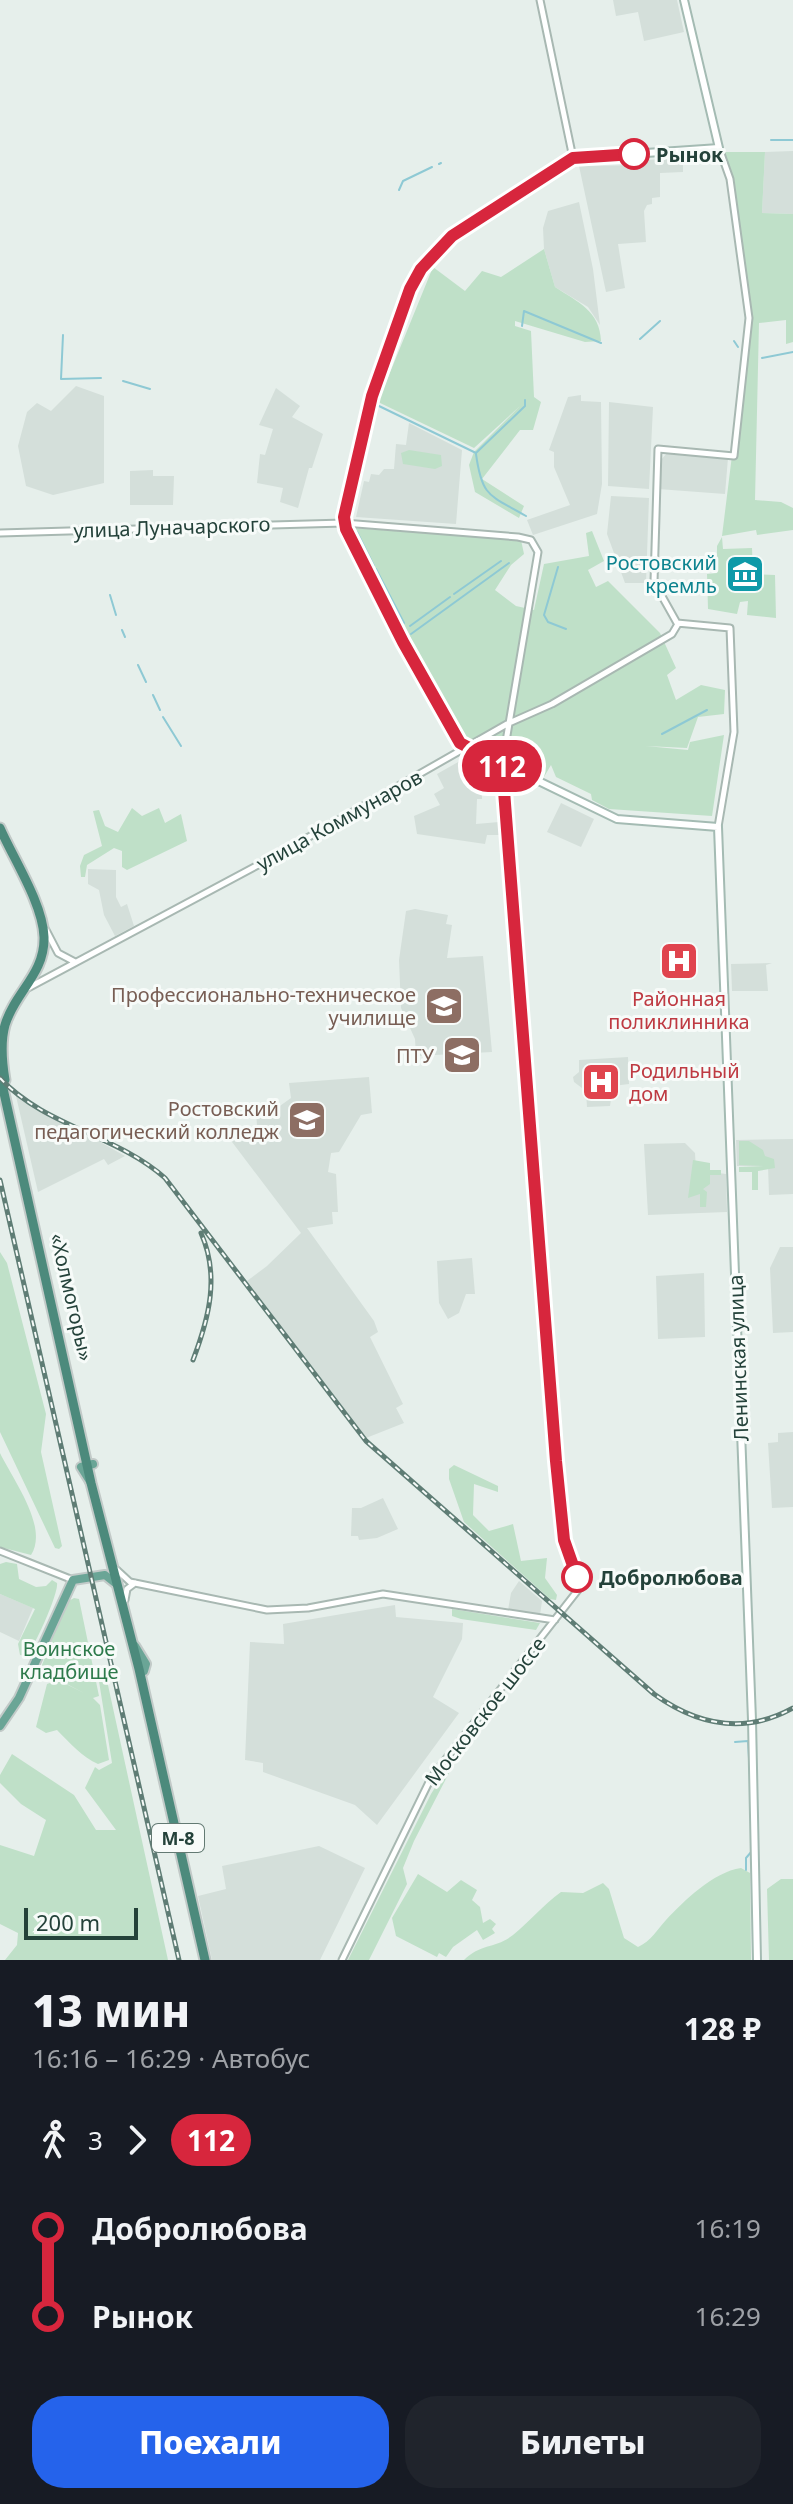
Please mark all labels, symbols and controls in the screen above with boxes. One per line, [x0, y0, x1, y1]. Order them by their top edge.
marker: Рынок [619, 139, 649, 169]
place label: Рынок [656, 141, 724, 168]
street label: улица Луначарского [73, 510, 271, 544]
place label: Ростовский кремль [606, 549, 717, 599]
museum icon: Ростовский кремль [724, 553, 766, 595]
line badge: 112 [456, 740, 548, 792]
text: 112 [478, 747, 526, 785]
street label: улица Коммунаров [251, 763, 427, 877]
hospital icon: Районная поликлинника [658, 940, 700, 982]
place label: Профессионально-техническое училище [111, 981, 416, 1031]
school or university icon: Профессионально-техническое училище [423, 985, 465, 1027]
place label: Районная поликлинника [608, 985, 750, 1035]
school or university icon: ПТУ [441, 1034, 483, 1076]
place label: ПТУ [396, 1042, 435, 1069]
place label: Родильный дом [629, 1057, 740, 1107]
hospital icon: Родильный дом [580, 1061, 622, 1103]
place label: Ростовский педагогический колледж [34, 1095, 280, 1145]
school or university icon: Ростовский педагогический колледж [286, 1099, 328, 1141]
street label: «Холмогоры» [44, 1230, 100, 1364]
street label: Ленинская улица [722, 1274, 754, 1442]
marker: Добролюбова [562, 1562, 592, 1592]
place label: Добролюбова [599, 1564, 743, 1591]
street label: Московское шоссе [418, 1631, 552, 1791]
park label: Воинское кладбище [20, 1635, 118, 1685]
road number: М-8 [152, 1824, 204, 1852]
scale bar [24, 1904, 138, 1940]
text: 200 m [36, 1907, 100, 1937]
text: 13 мин [32, 1980, 190, 2040]
text: 128 ₽ [684, 2008, 761, 2049]
text: 16:16 – 16:29 · Автобус [32, 2040, 310, 2076]
icon: walk [32, 2118, 76, 2162]
icon: forward [115, 2118, 159, 2162]
text: 112 [187, 2121, 235, 2159]
text: 3 [88, 2122, 103, 2158]
text: Добролюбова [92, 2208, 308, 2249]
text: 16:19 [695, 2210, 761, 2246]
text: Рынок [92, 2296, 193, 2337]
text: 16:29 [695, 2298, 761, 2334]
button: Поехали [32, 2396, 389, 2488]
button: Билеты [405, 2396, 761, 2488]

